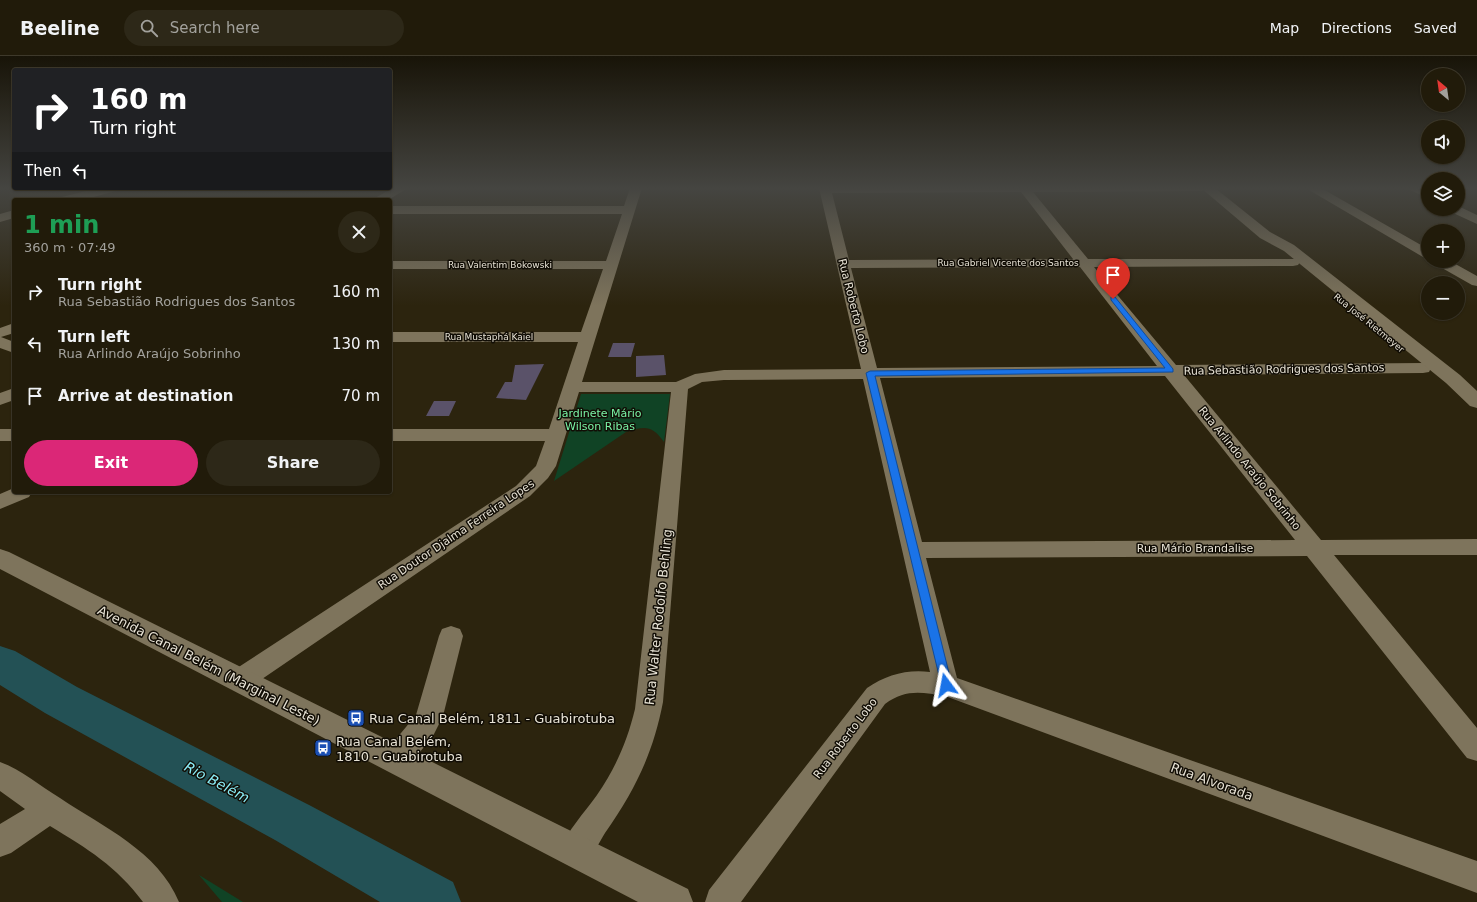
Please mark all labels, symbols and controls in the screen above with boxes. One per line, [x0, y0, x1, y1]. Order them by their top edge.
search box [124, 10, 404, 46]
text: Beeline [20, 17, 100, 39]
icon: search [138, 17, 160, 39]
text: Search here [170, 19, 260, 37]
text: Map [1270, 20, 1299, 36]
text: Directions [1321, 20, 1392, 36]
text: Saved [1414, 20, 1457, 36]
north arrow [1421, 68, 1465, 112]
map controls [1421, 68, 1465, 320]
text: 160 m [90, 83, 187, 116]
icon: right [24, 84, 76, 136]
text: Turn right [90, 117, 176, 138]
button: sound [1421, 120, 1465, 164]
icon: left [69, 160, 91, 182]
text: Then [24, 162, 61, 180]
button: layers [1421, 172, 1465, 216]
text: 1 min [24, 211, 99, 239]
button: close [338, 211, 380, 253]
button: + [1421, 224, 1465, 268]
text: 360 m · 07:49 [24, 240, 115, 255]
street label: Rua Roberto Lobo [835, 257, 872, 355]
street label: Rua Gabriel Vicente dos Santos [937, 258, 1079, 268]
pin [1096, 258, 1130, 299]
street label: Rua Valentim Bokowski [448, 260, 552, 270]
icon: arrive [1102, 264, 1124, 286]
text: Turn right [58, 276, 142, 294]
button: − [1421, 276, 1465, 320]
icon: right [24, 281, 46, 303]
text: 160 m [332, 283, 380, 301]
street label: Rua José Rietmeyer [1332, 291, 1407, 355]
text: Rua Sebastião Rodrigues dos Santos [58, 294, 295, 309]
text: Turn left [58, 328, 130, 346]
street label: Rua Mustaphá Kaiel [445, 332, 533, 342]
icon: left [24, 333, 46, 355]
text: 130 m [332, 335, 380, 353]
text: Rua Arlindo Araújo Sobrinho [58, 346, 241, 361]
street label: Rua Sebastião Rodrigues dos Santos [1184, 361, 1385, 378]
icon: arrive [24, 385, 46, 407]
text: Arrive at destination [58, 387, 233, 405]
text: 70 m [342, 387, 380, 405]
street label: Rua Arlindo Araújo Sobrinho [1196, 404, 1304, 533]
park label: Jardinete Mário Wilson Ribas [557, 407, 642, 433]
button: Exit [24, 440, 198, 486]
button: Share [206, 440, 380, 486]
street label: Rua Doutor Djalma Ferreira Lopes [376, 477, 537, 592]
street label: Rua Walter Rodolfo Behling [642, 528, 675, 706]
street label: Rua Mário Brandalise [1137, 542, 1253, 555]
street label: Avenida Canal Belém (Marginal Leste) [95, 603, 322, 728]
position arrow [925, 664, 967, 706]
street label: Rua Roberto Lobo [811, 695, 880, 781]
bus stop icon: Rua Canal Belém, 1811 - Guabirotuba [346, 708, 366, 728]
place label: Rua Canal Belém, 1811 - Guabirotuba [369, 711, 615, 726]
place label: Rua Canal Belém, 1810 - Guabirotuba [336, 734, 463, 764]
bus stop icon: Rua Canal Belém, 1810 - Guabirotuba [313, 738, 333, 758]
water label: Rio Belém [182, 758, 252, 806]
street label: Rua Alvorada [1169, 760, 1255, 803]

